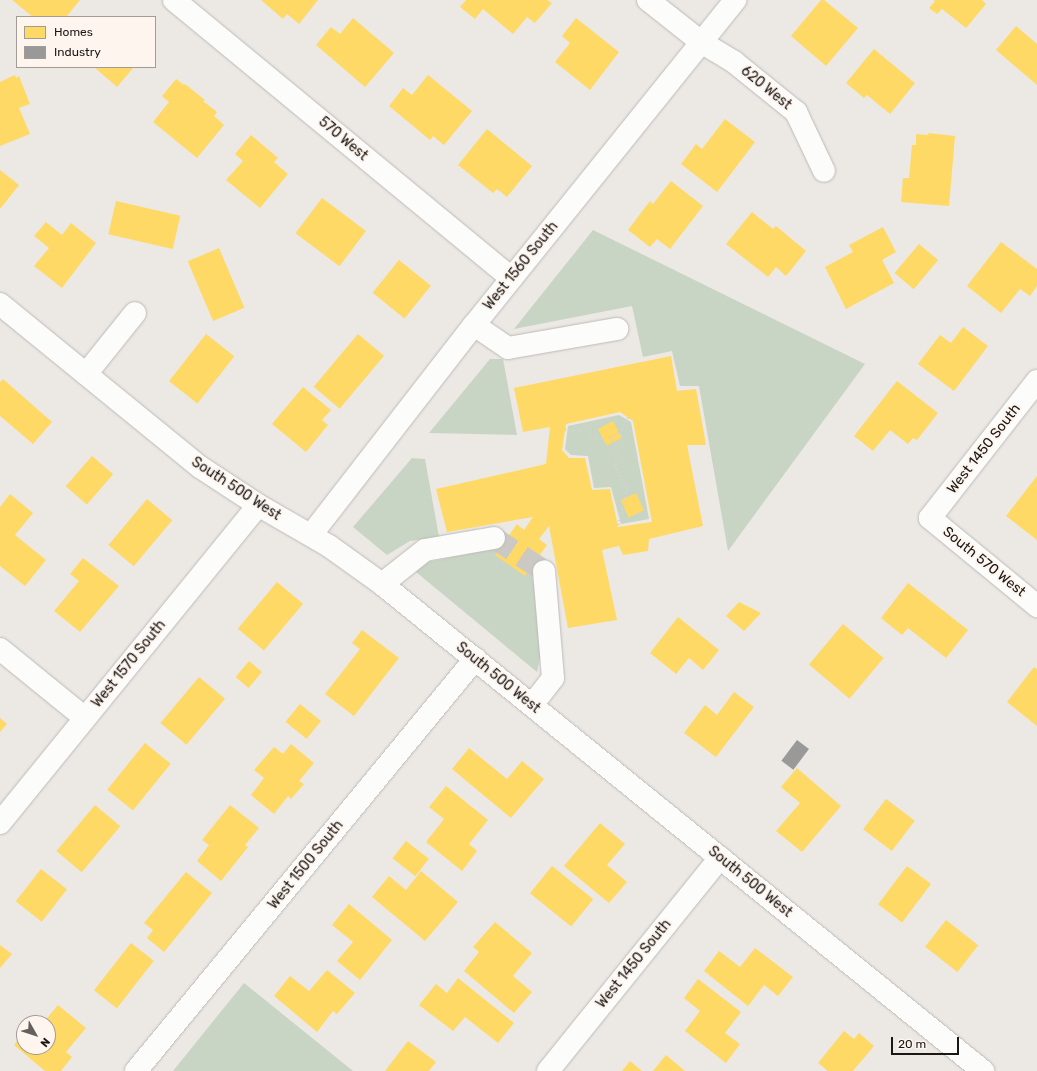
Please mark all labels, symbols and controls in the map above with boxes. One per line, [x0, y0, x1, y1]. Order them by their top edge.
legend [16, 16, 156, 68]
text: Homes [54, 25, 93, 39]
text: Industry [54, 45, 101, 59]
street label: 620 West [737, 62, 795, 114]
street label: 570 West [315, 114, 371, 164]
street label: West 1560 South [480, 218, 562, 314]
street label: West 1450 South [944, 401, 1024, 497]
street label: South 500 West [188, 454, 284, 524]
street label: South 570 West [939, 523, 1029, 601]
street label: West 1570 South [89, 617, 169, 711]
street label: South 500 West [452, 639, 544, 717]
street label: West 1500 South [265, 817, 347, 913]
street label: South 500 West [704, 843, 796, 921]
street label: West 1450 South [593, 916, 675, 1012]
north arrow [16, 1015, 56, 1055]
scale bar [893, 1029, 961, 1055]
text: N [37, 1035, 52, 1049]
text: 20 m [898, 1037, 926, 1051]

